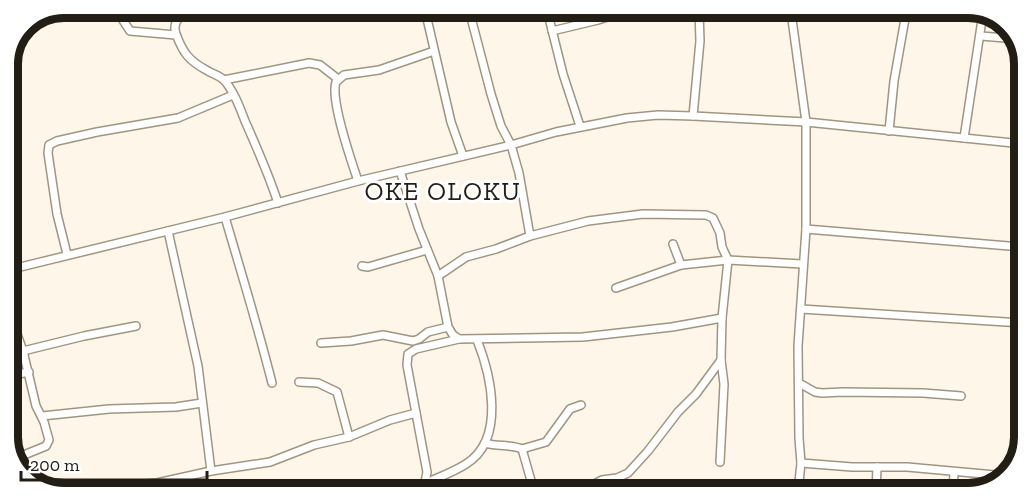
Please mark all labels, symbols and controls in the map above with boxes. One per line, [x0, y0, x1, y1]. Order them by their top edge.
district label: OKE OLOKU [365, 175, 521, 207]
scale bar [21, 444, 207, 482]
text: 200 m [30, 454, 80, 476]

